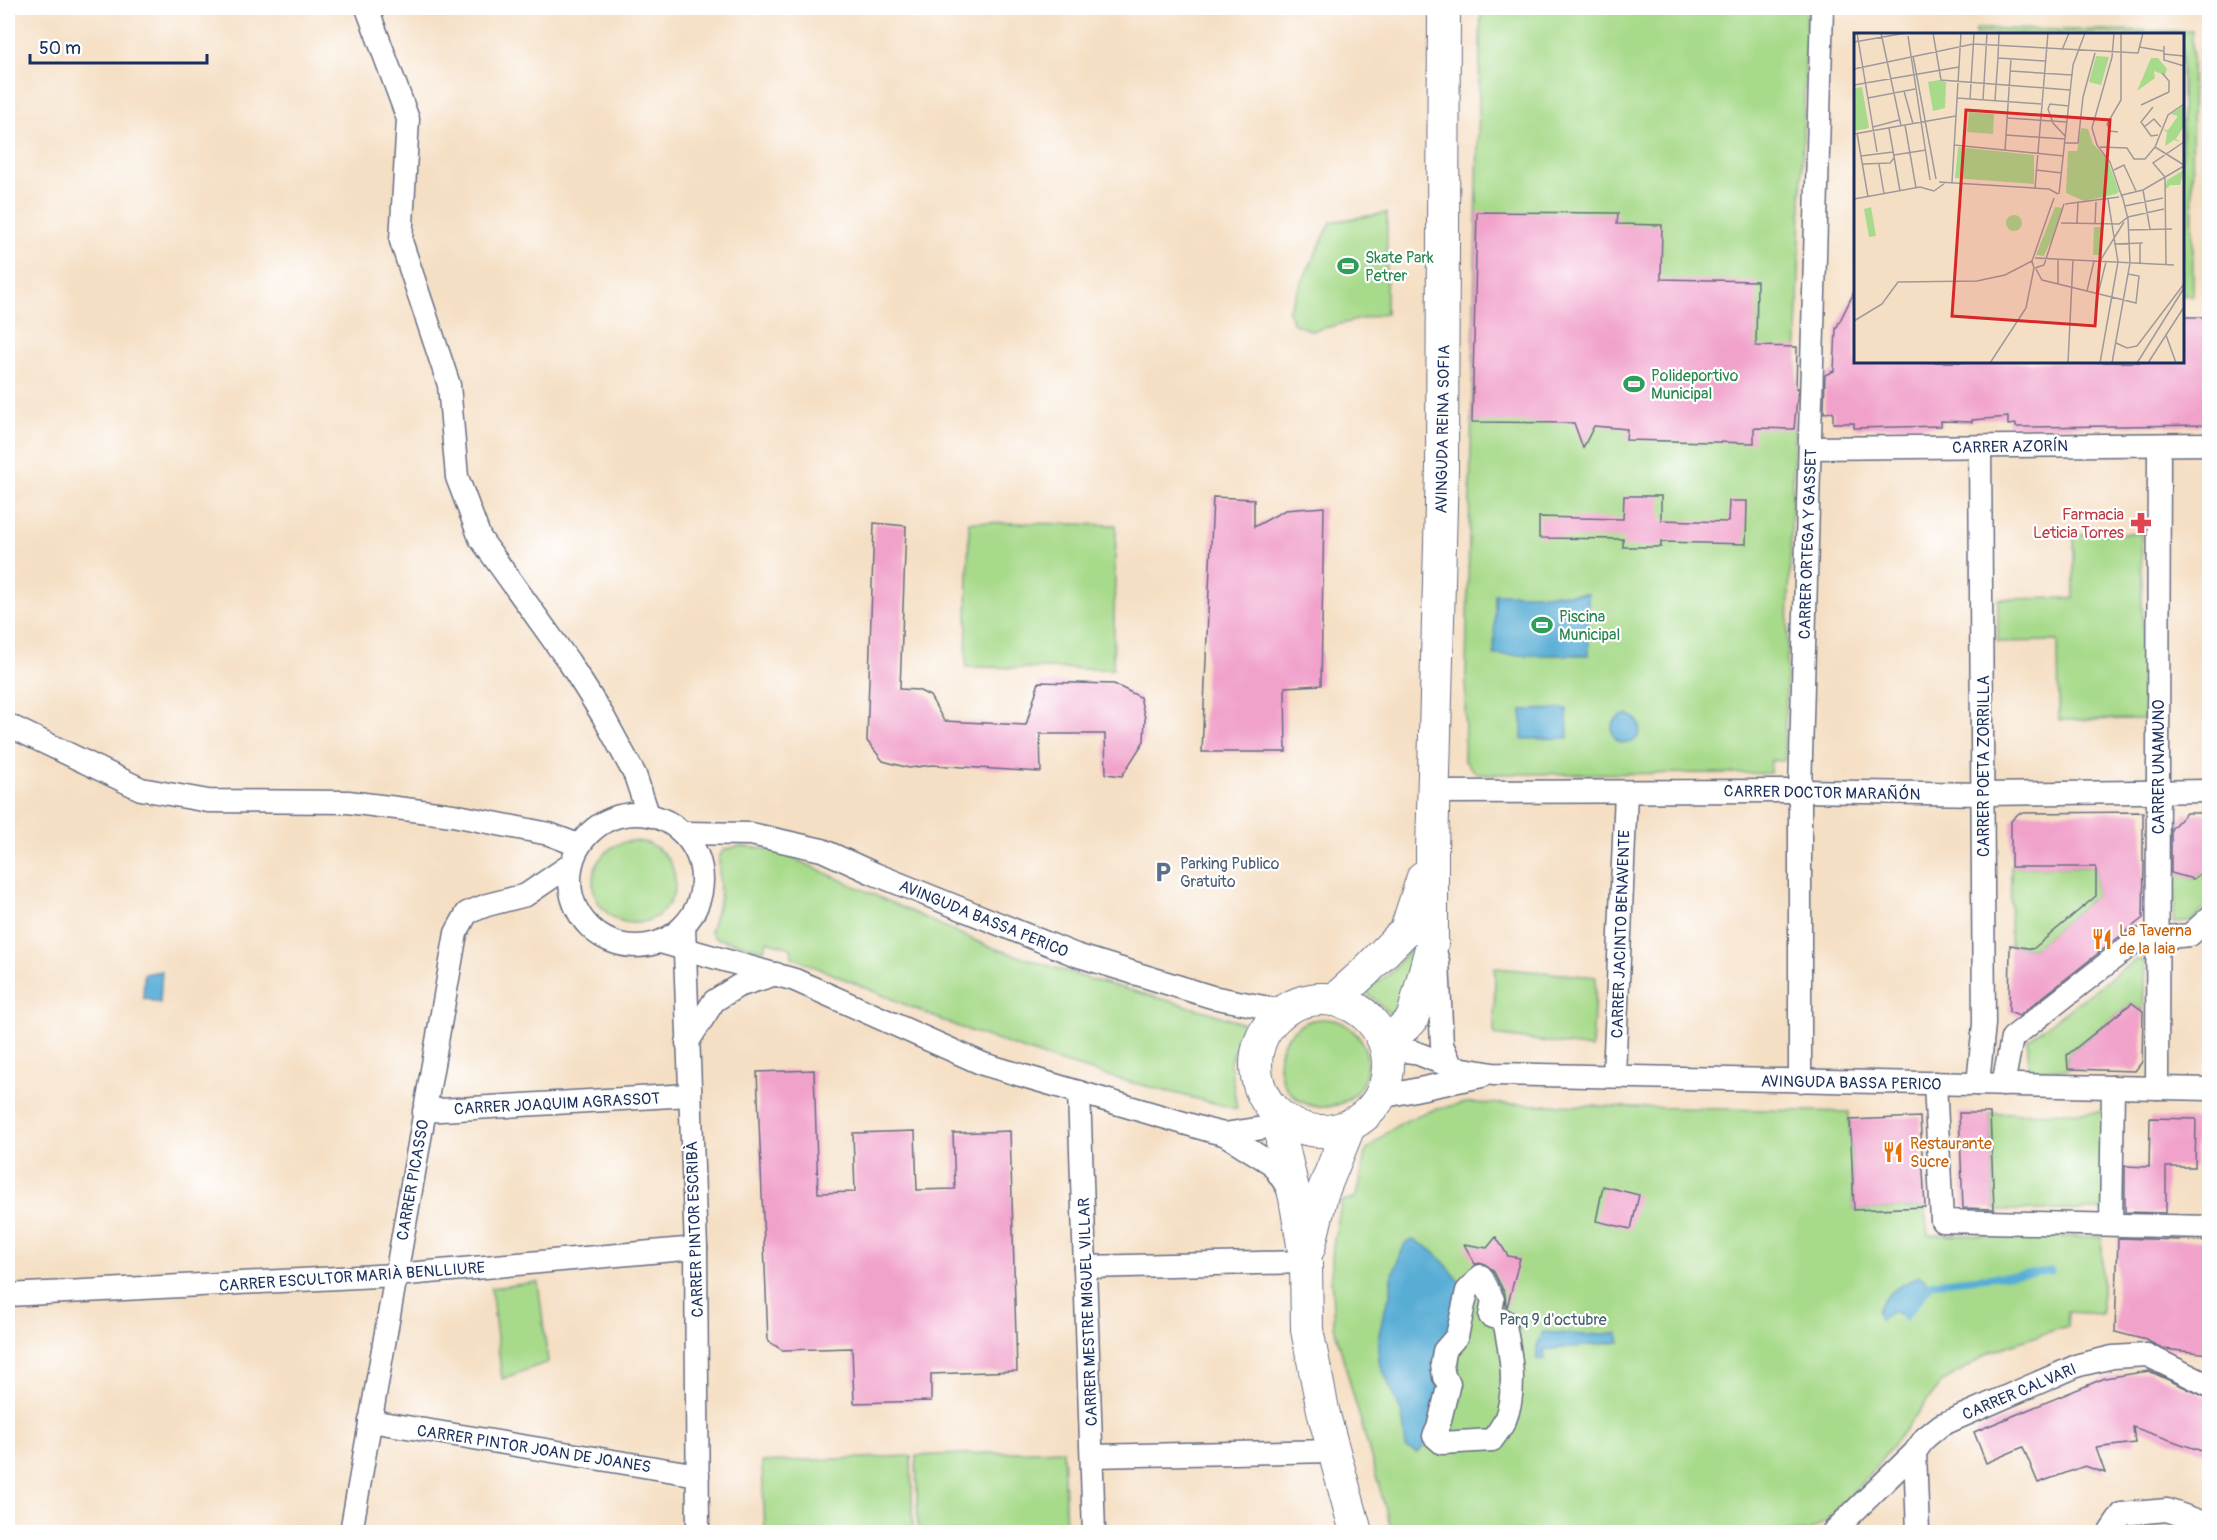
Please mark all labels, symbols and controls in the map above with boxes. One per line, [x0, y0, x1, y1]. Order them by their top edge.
scale bar [30, 27, 207, 65]
inset map [1854, 33, 2184, 363]
text: 50 m [39, 37, 81, 60]
place label: Skate Park Petrer [1365, 248, 1434, 286]
sports icon: Skate Park Petrer [1336, 254, 1360, 278]
street label: AVINGUDA REINA SOFIA [1432, 344, 1454, 514]
place label: Polideportivo Municipal [1651, 366, 1739, 404]
sports icon: Polideportivo Municipal [1622, 372, 1646, 396]
street label: CARRER AZORÍN [1952, 436, 2068, 458]
street label: CARRER ORTEGA Y GASSET [1795, 448, 1821, 640]
place label: Farmacia Leticia Torres [2033, 505, 2124, 543]
pharmacy icon: Farmacia Leticia Torres [2129, 511, 2153, 535]
place label: Piscina Municipal [1559, 607, 1620, 645]
sports icon: Piscina Municipal [1530, 613, 1554, 637]
street label: CARRER POETA ZORRILLA [1974, 675, 1994, 857]
street label: CARRER UNAMUNO [2149, 700, 2169, 834]
street label: CARRER DOCTOR MARAÑÓN [1724, 780, 1920, 805]
street label: CARRER JACINTO BENAVENTE [1607, 829, 1635, 1039]
place label: Parking Publico Gratuito [1180, 854, 1280, 892]
parking icon: Parking Publico Gratuito [1151, 860, 1175, 884]
street label: AVINGUDA BASSA PERICO [896, 876, 1071, 962]
place label: La Taverna de la Iaia [2119, 921, 2192, 959]
restaurant icon: La Taverna de la Iaia [2090, 927, 2114, 951]
street label: AVINGUDA BASSA PERICO [1761, 1071, 1941, 1095]
street label: CARRER JOAQUIM AGRASSOT [454, 1089, 661, 1119]
street label: CARRER PICASSO [393, 1118, 433, 1242]
place label: Restaurante Sucre [1910, 1134, 1992, 1172]
street label: CARRER PINTOR ESCRIBÀ [682, 1140, 708, 1318]
restaurant icon: Restaurante Sucre [1881, 1140, 1905, 1164]
street label: CARRER MESTRE MIGUEL VILLAR [1074, 1197, 1102, 1427]
street label: CARRER ESCULTOR MARIÀ BENLLIURE [218, 1258, 486, 1296]
park label: Parq 9 d'octubre [1499, 1310, 1607, 1330]
street label: CARRER CALVARI [1959, 1359, 2079, 1425]
street label: CARRER PINTOR JOAN DE JOANES [415, 1421, 652, 1477]

